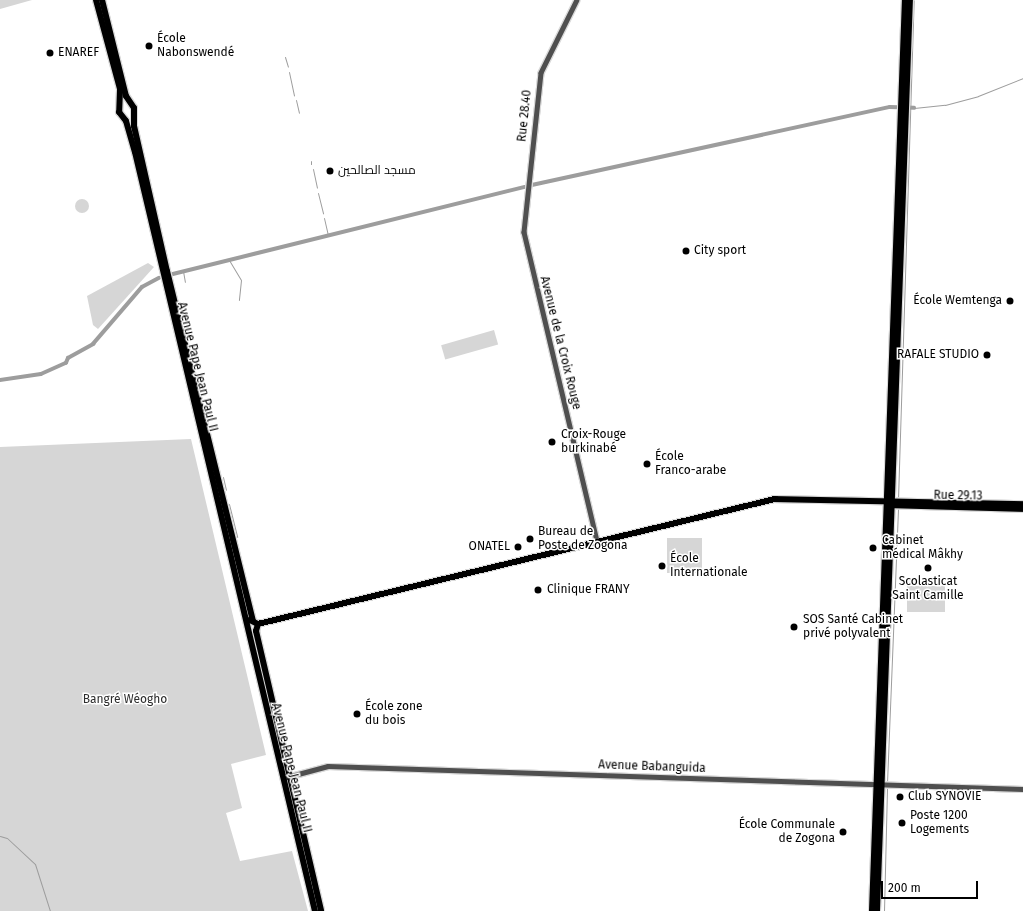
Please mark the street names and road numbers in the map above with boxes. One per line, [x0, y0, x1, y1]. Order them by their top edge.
street label: Rue 28.40 [515, 89, 535, 143]
street label: Avenue de la Croix Rouge [536, 275, 584, 411]
street label: Avenue Pape Jean Paul II [174, 301, 220, 433]
street label: Rue 29.13 [933, 488, 983, 504]
street label: Avenue Pape Jean Paul II [268, 702, 314, 834]
street label: Avenue Babanguida [598, 758, 706, 776]

